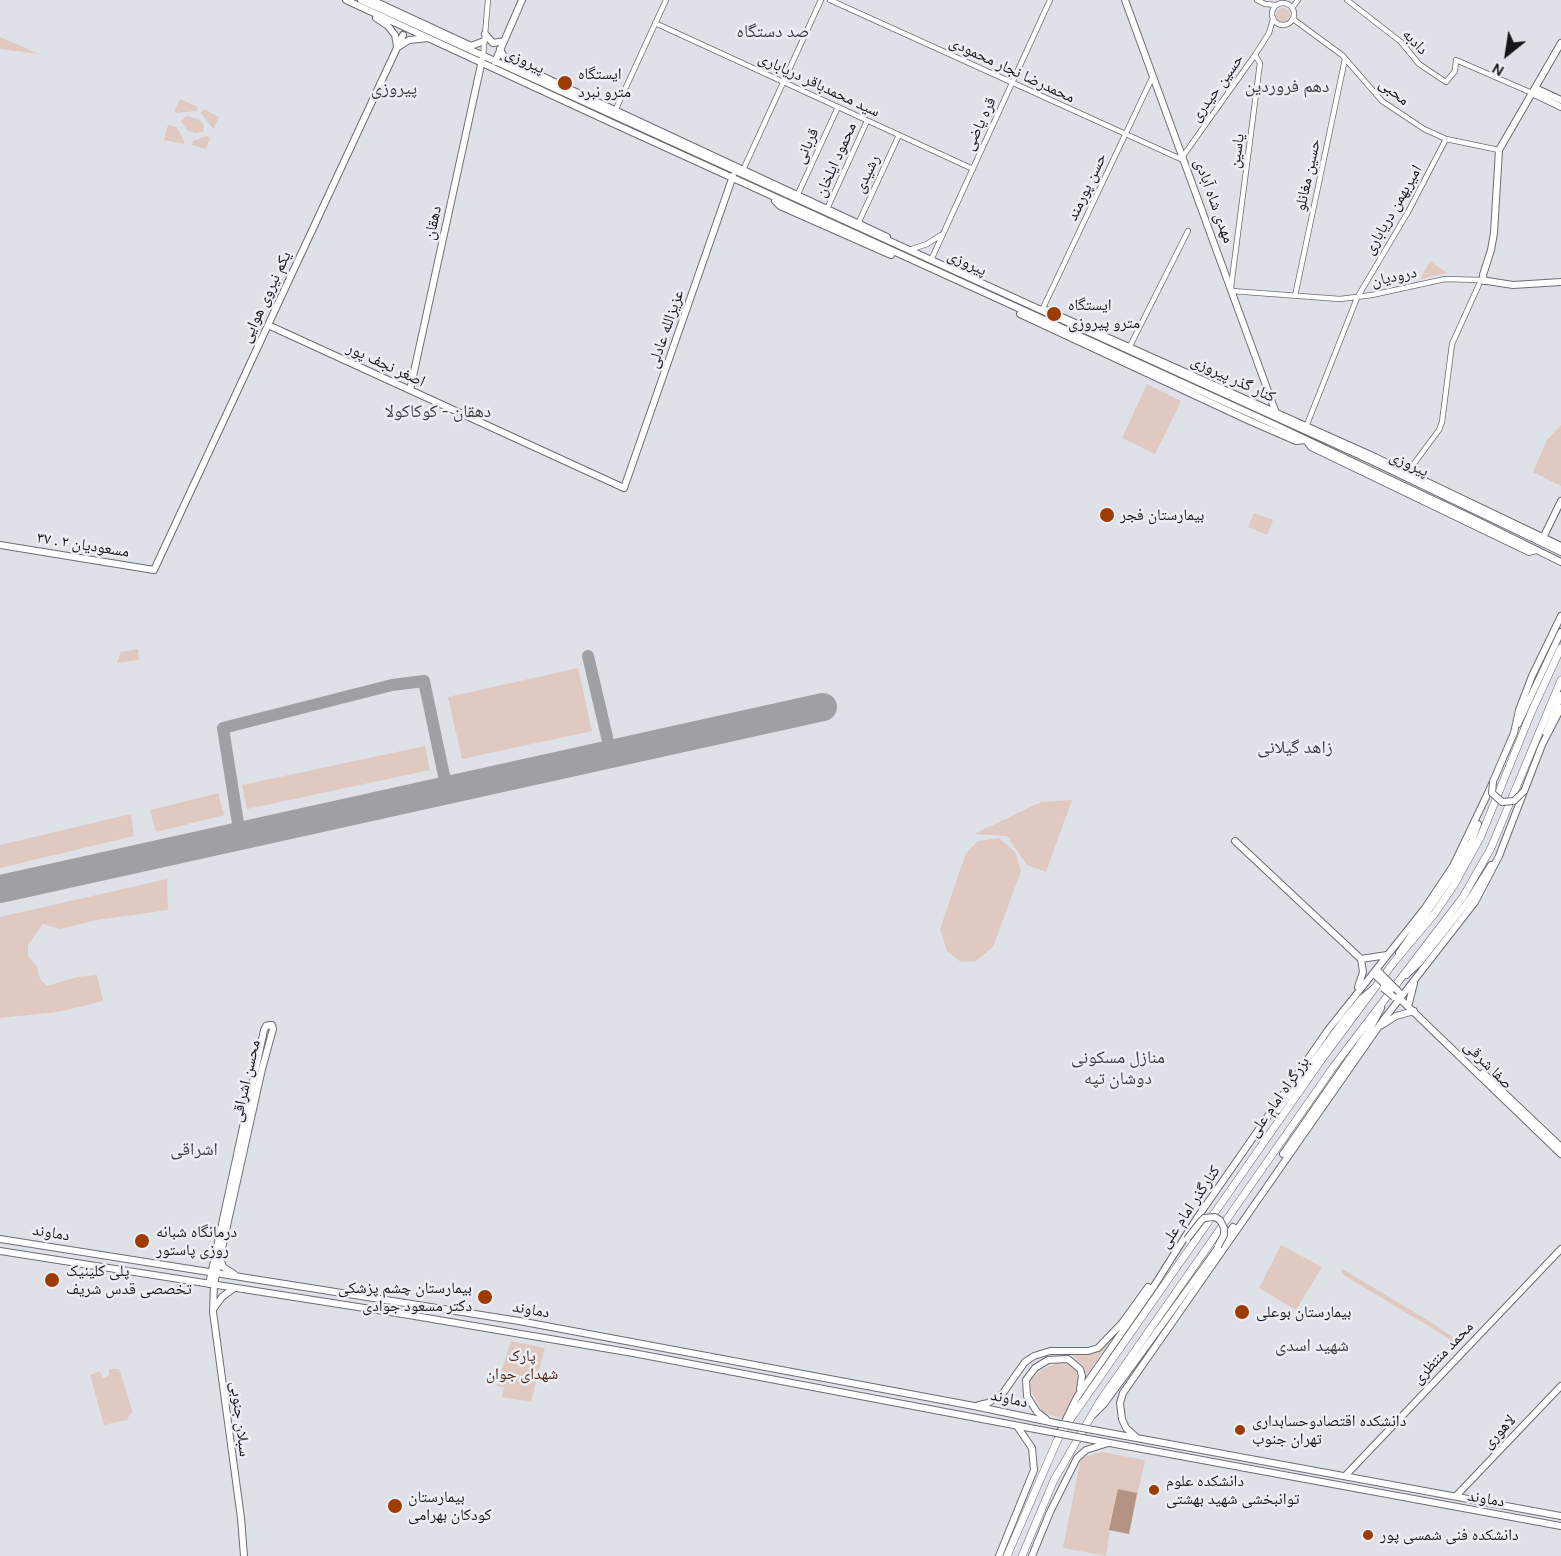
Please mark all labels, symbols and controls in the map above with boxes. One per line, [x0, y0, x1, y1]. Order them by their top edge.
district label: صد دستگاه [737, 21, 809, 43]
north arrow [1477, 24, 1537, 84]
street label: دادبه [1398, 25, 1432, 59]
street label: محمدرضا نجار محمودی [946, 32, 1078, 108]
street label: پیروزی [502, 44, 548, 78]
street label: سید محمدباقر دریاباری [755, 48, 883, 122]
street label: حسین حیدری [1186, 50, 1248, 126]
text: N [1488, 59, 1507, 81]
place label: ایستگاه مترو نبرد [578, 64, 631, 102]
marker: ایستگاه مترو نبرد [556, 74, 574, 92]
street label: محبی [1375, 74, 1413, 110]
district label: دهم فروردین [1245, 76, 1329, 98]
district label: پیروزی [371, 78, 417, 100]
street label: قره یاضی [959, 94, 1001, 154]
street label: محمود ایلخان [811, 120, 861, 200]
street label: قربانی [790, 125, 824, 167]
street label: یاسین [1225, 132, 1249, 170]
street label: حسین مغانلو [1291, 137, 1325, 213]
street label: حسن پورمند [1063, 150, 1111, 224]
street label: رشیدی [850, 152, 884, 196]
street label: مهدی شاه آبادی [1190, 156, 1238, 246]
street label: امیربهمن دریاباری [1360, 162, 1426, 258]
street label: دهقان [420, 204, 446, 242]
street label: پیروزی [944, 246, 990, 280]
street label: یکم نیروی هوایی [236, 248, 296, 346]
street label: درودیان [1370, 263, 1418, 291]
street label: عزیزالله عادلی [644, 287, 688, 371]
place label: ایستگاه مترو پیروزی [1068, 295, 1140, 333]
marker: ایستگاه مترو پیروزی [1045, 305, 1063, 323]
street label: اصغر نجف پور [344, 338, 428, 392]
street label: کنار گذر پیروزی [1188, 351, 1278, 407]
district label: دهقان - کوکاکولا [385, 401, 491, 423]
street label: پیروزی [1386, 447, 1432, 481]
place label: بیمارستان فجر [1120, 505, 1204, 525]
marker: بیمارستان فجر [1098, 506, 1116, 524]
street label: مسعودیان ۲ . ۳۷ [35, 528, 131, 562]
district label: زاهد گیلانی [1257, 737, 1333, 759]
street label: صفا شرقی [1460, 1037, 1516, 1093]
street label: محسن اشراقی [227, 1038, 265, 1124]
district label: منازل مسکونی دوشان تپه [1071, 1047, 1165, 1090]
street label: بزرگراه امام علی [1244, 1053, 1314, 1141]
district label: اشراقی [170, 1139, 218, 1161]
street label: کنارگذر امام علی [1155, 1162, 1225, 1252]
street label: دماوند [31, 1221, 71, 1245]
place label: درمانگاه شبانه روزی پاستور [156, 1222, 237, 1260]
marker: درمانگاه شبانه روزی پاستور [133, 1232, 151, 1250]
place label: پلی کلینیک تخصصی قدس شریف [66, 1261, 192, 1299]
marker: پلی کلینیک تخصصی قدس شریف [43, 1271, 61, 1289]
place label: بیمارستان چشم پزشکی دکتر مسعود جوادی [338, 1278, 472, 1316]
marker: بیمارستان چشم پزشکی دکتر مسعود جوادی [476, 1288, 494, 1306]
street label: دماوند [511, 1297, 551, 1323]
place label: بیمارستان بوعلی [1256, 1302, 1351, 1322]
marker: بیمارستان بوعلی [1233, 1303, 1251, 1321]
street label: محمد منتظری [1408, 1318, 1478, 1388]
district label: شهید اسدی [1275, 1335, 1349, 1357]
park label: پارک شهدای جوان [486, 1346, 558, 1384]
street label: سبلان جنوبی [226, 1380, 254, 1458]
street label: دماوند [989, 1386, 1029, 1412]
place label: دانشکده اقتصادوحسابداری تهران جنوب [1252, 1411, 1406, 1449]
street label: لاهوری [1478, 1411, 1520, 1453]
marker: دانشکده اقتصادوحسابداری تهران جنوب [1233, 1423, 1247, 1437]
place label: دانشکده علوم توانبخشی شهید بهشتی [1166, 1471, 1300, 1509]
marker: دانشکده علوم توانبخشی شهید بهشتی [1147, 1483, 1161, 1497]
street label: دماوند [1466, 1486, 1506, 1512]
place label: بیمارستان کودکان بهرامی [408, 1487, 492, 1525]
marker: بیمارستان کودکان بهرامی [386, 1497, 404, 1515]
place label: دانشکده فنی شمسی پور [1380, 1525, 1519, 1545]
marker: دانشکده فنی شمسی پور [1361, 1528, 1375, 1542]

